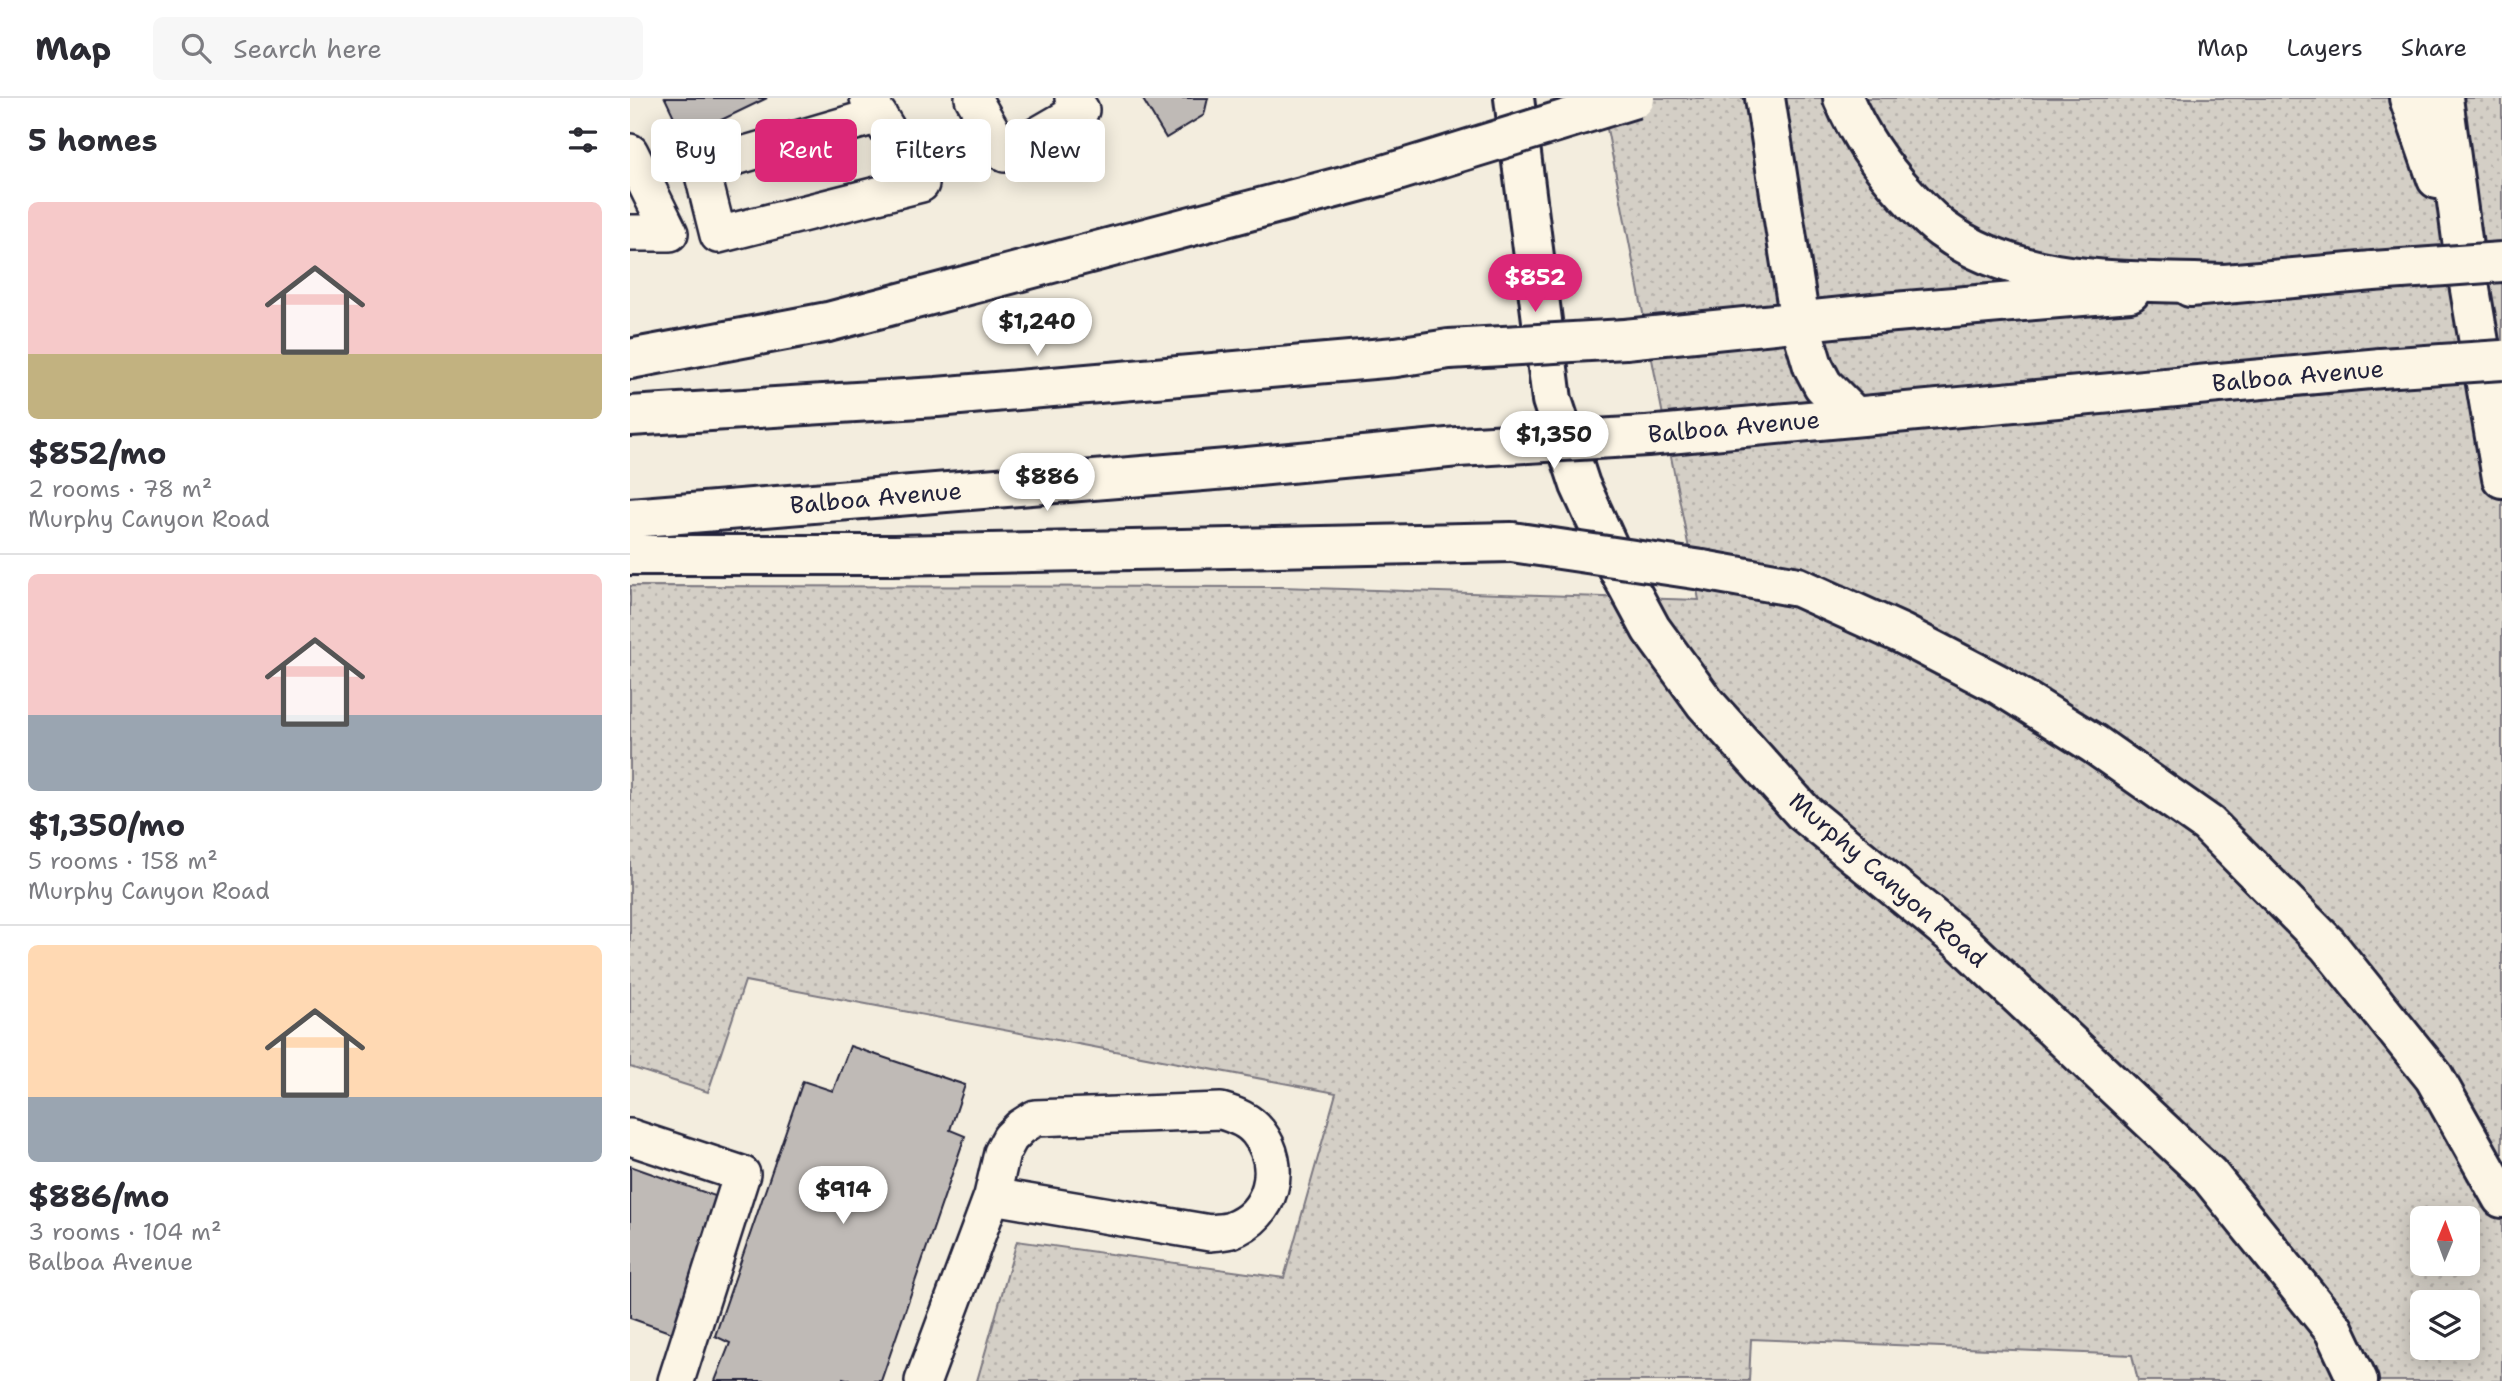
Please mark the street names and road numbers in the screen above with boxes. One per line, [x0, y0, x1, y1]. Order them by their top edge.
street label: Balboa Avenue [2211, 353, 2385, 399]
street label: Balboa Avenue [1647, 404, 1821, 450]
street label: Balboa Avenue [789, 475, 963, 521]
street label: Murphy Canyon Road [1782, 785, 1994, 975]

